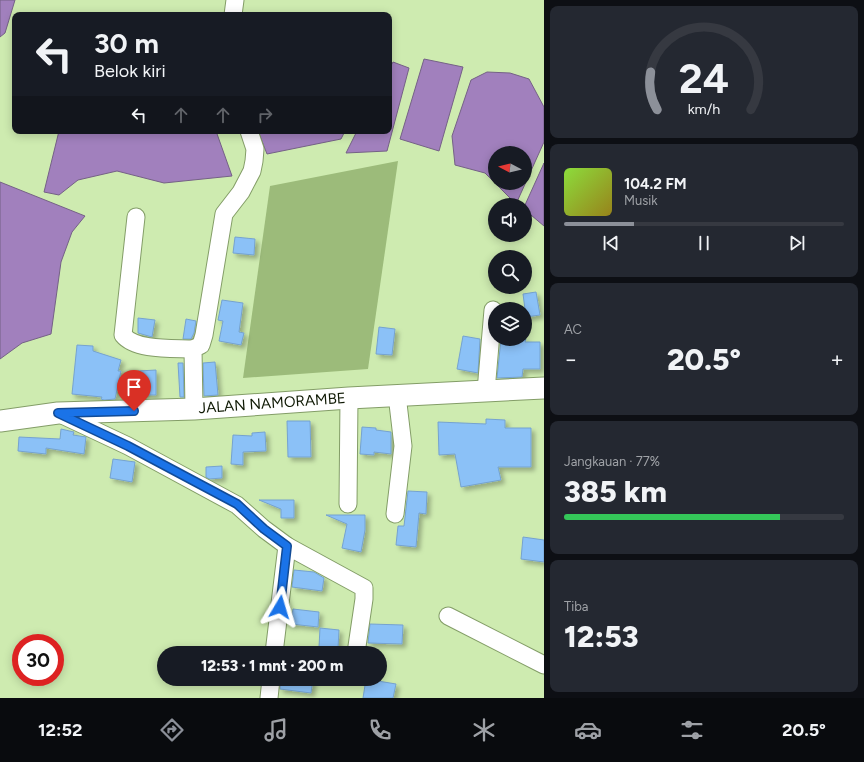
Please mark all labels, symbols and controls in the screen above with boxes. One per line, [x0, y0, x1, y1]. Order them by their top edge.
text: 30 m [94, 26, 159, 60]
icon: left [28, 28, 80, 80]
text: 24 [679, 53, 729, 103]
text: Belok kiri [94, 60, 166, 82]
text: km/h [688, 100, 720, 118]
icon: left [128, 104, 150, 126]
icon: ahead [170, 104, 192, 126]
icon: ahead [212, 104, 234, 126]
icon: right [254, 104, 276, 126]
north arrow [488, 146, 532, 190]
map controls [488, 146, 532, 346]
text: 104.2 FM [624, 175, 687, 193]
text: Musik [624, 193, 658, 208]
button: sound [488, 198, 532, 242]
icon: previous [600, 232, 622, 254]
icon: pause [693, 232, 715, 254]
icon: next [786, 232, 808, 254]
button: search [488, 250, 532, 294]
button: layers [488, 302, 532, 346]
text: AC [564, 322, 582, 337]
text: 20.5° [667, 341, 741, 378]
text: − [564, 346, 578, 373]
text: + [830, 346, 844, 373]
pin [117, 370, 151, 411]
icon: arrive [123, 376, 145, 398]
street label: JALAN NAMORAMBE [198, 389, 346, 417]
text: Jangkauan · 77% [564, 454, 660, 469]
text: 385 km [564, 473, 667, 510]
position arrow [259, 586, 301, 628]
text: Tiba [564, 599, 588, 614]
text: 12:53 [564, 618, 639, 655]
speed limit sign: 30 [12, 634, 64, 686]
text: 12:53 · 1 mnt · 200 m [201, 657, 343, 675]
icon: directions [158, 716, 186, 744]
icon: music [262, 716, 290, 744]
icon: phone [366, 716, 394, 744]
icon: climate [470, 716, 498, 744]
icon: car [574, 716, 602, 744]
icon: filters [678, 716, 706, 744]
text: 12:52 [38, 719, 82, 741]
text: 20.5° [782, 719, 826, 741]

